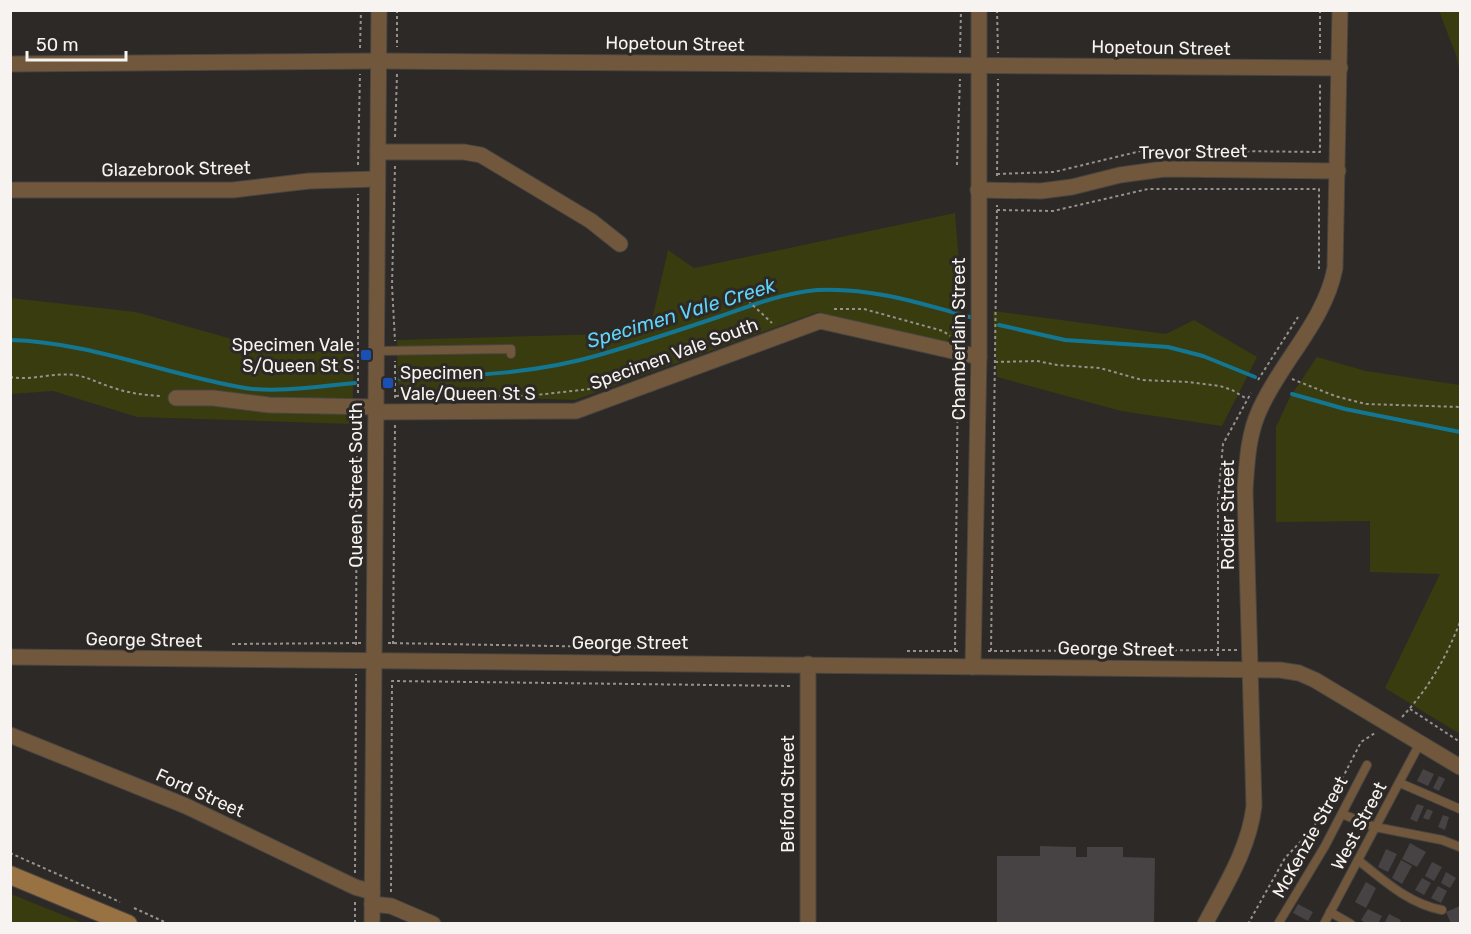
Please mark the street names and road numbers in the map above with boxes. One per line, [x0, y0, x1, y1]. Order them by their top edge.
street label: Hopetoun Street [605, 32, 745, 56]
street label: Hopetoun Street [1091, 36, 1231, 60]
street label: Trevor Street [1139, 140, 1247, 164]
street label: Glazebrook Street [101, 157, 251, 181]
street label: Chamberlain Street [948, 258, 970, 420]
street label: Specimen Vale South [587, 313, 761, 395]
street label: Queen Street South [345, 402, 367, 568]
street label: Rodier Street [1217, 460, 1239, 570]
street label: George Street [86, 628, 202, 652]
street label: George Street [572, 632, 688, 654]
street label: George Street [1058, 637, 1174, 661]
street label: Belford Street [777, 735, 799, 853]
street label: Ford Street [152, 764, 248, 822]
street label: McKenzie Street [1268, 772, 1352, 902]
street label: West Street [1327, 778, 1391, 874]

